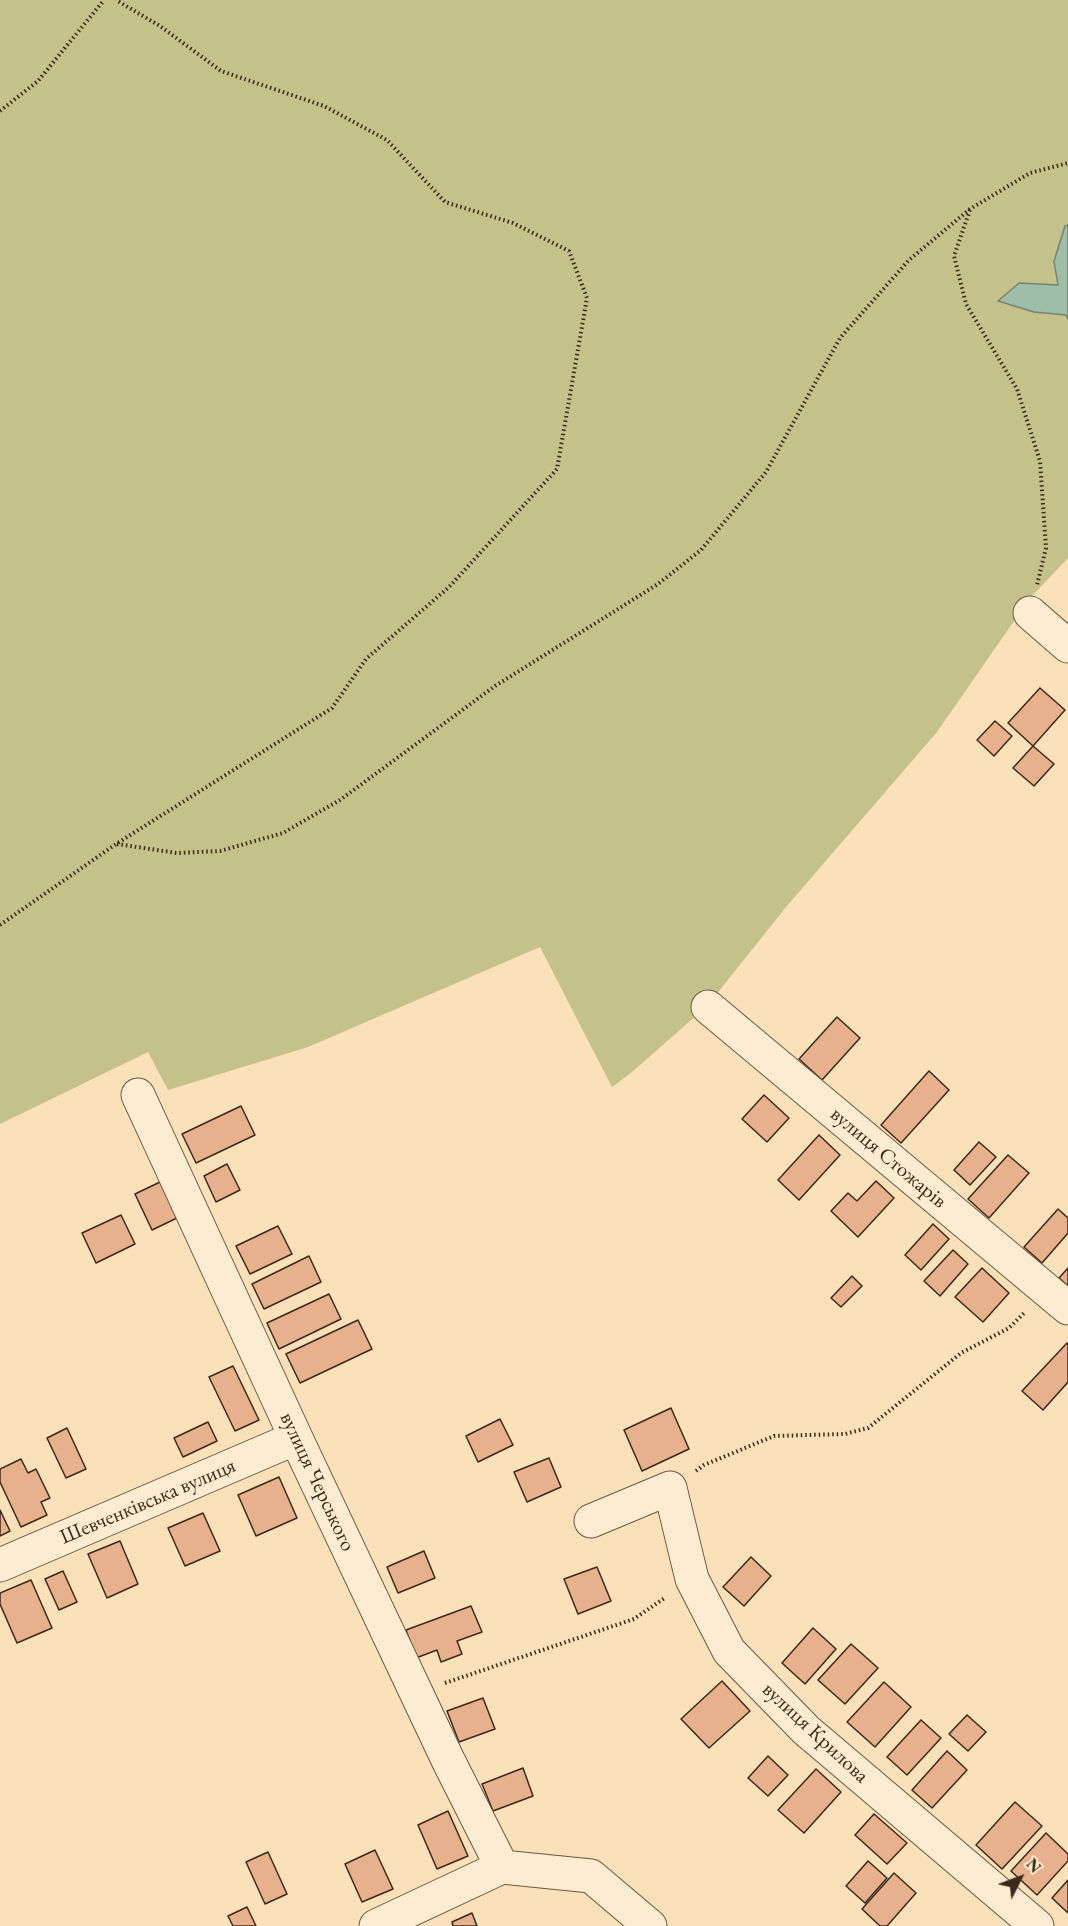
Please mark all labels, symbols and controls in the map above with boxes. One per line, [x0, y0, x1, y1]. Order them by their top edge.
street label: вулиця Стожарів [825, 1102, 951, 1214]
street label: вулиця Черського [274, 1409, 360, 1555]
street label: Шевченківська вулиця [56, 1454, 240, 1550]
street label: вулиця Крилова [756, 1677, 874, 1789]
north arrow [990, 1848, 1050, 1908]
text: N [1022, 1854, 1046, 1877]

